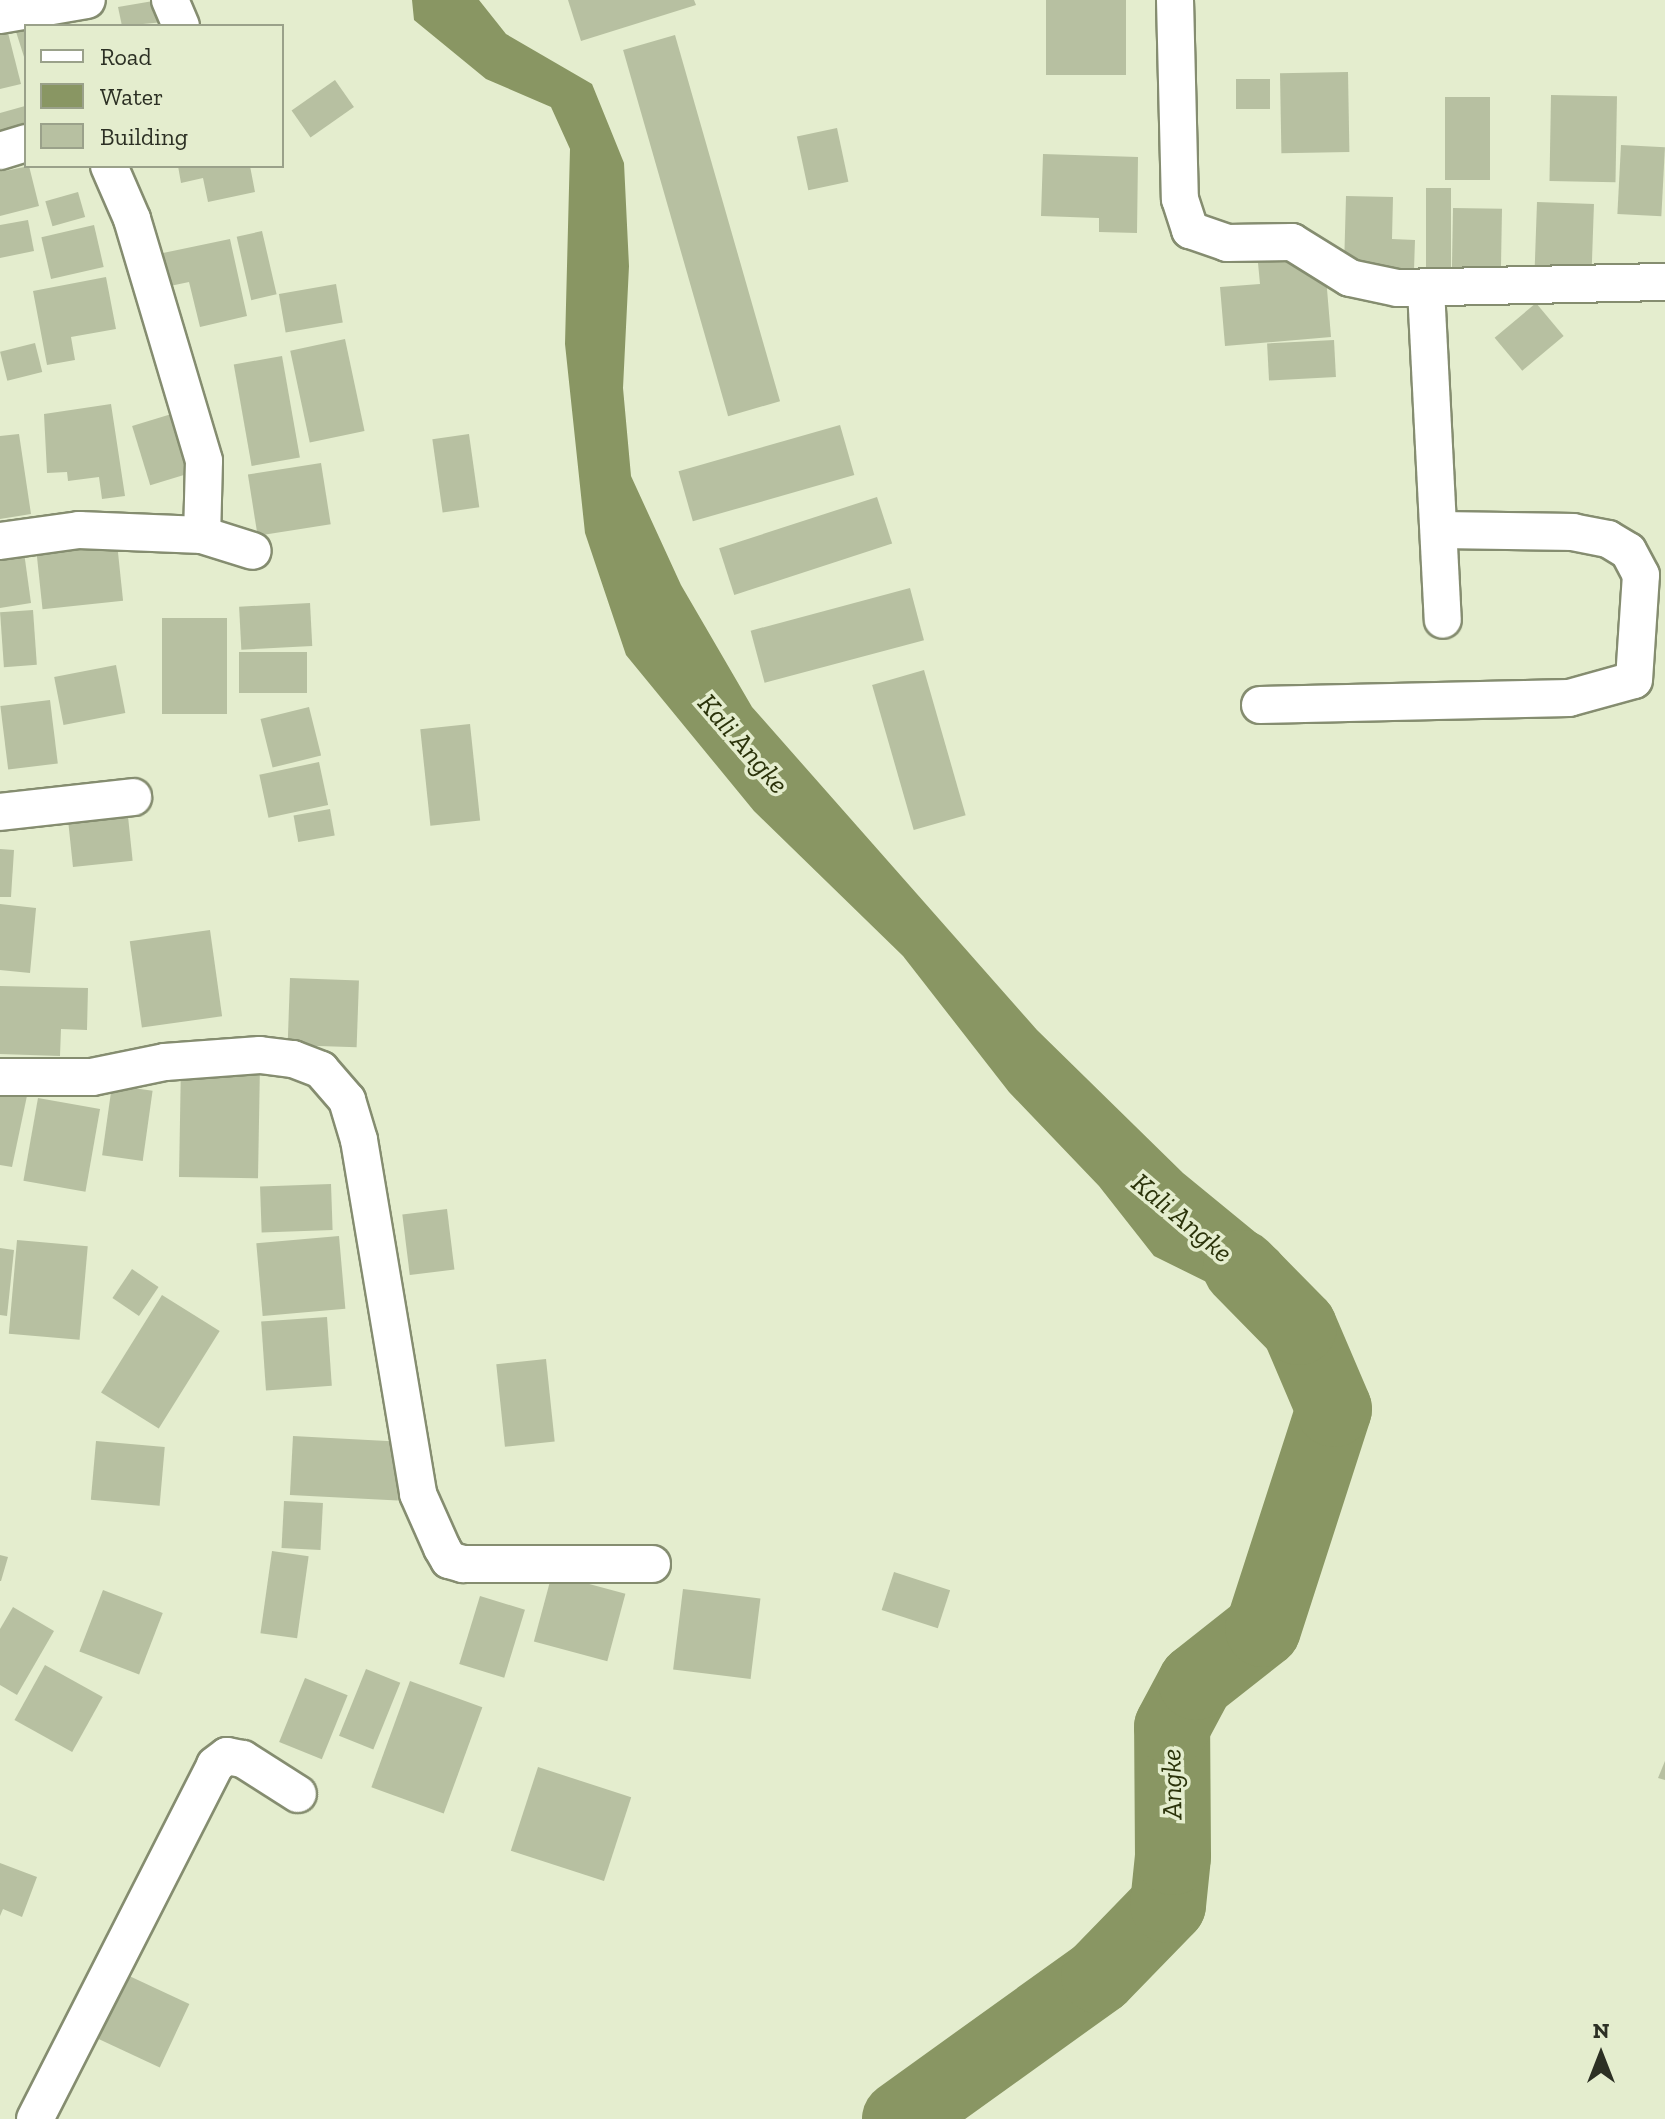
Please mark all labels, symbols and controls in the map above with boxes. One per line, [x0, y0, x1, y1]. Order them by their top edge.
legend [24, 24, 284, 168]
text: Road [100, 42, 152, 71]
text: Water [100, 82, 163, 111]
text: Building [100, 122, 188, 151]
water label: Kali Angke [690, 687, 796, 801]
water label: Kali Angke [1124, 1166, 1240, 1270]
water label: Angke [1155, 1748, 1189, 1820]
north arrow [1561, 2015, 1641, 2095]
text: N [1593, 2017, 1609, 2044]

